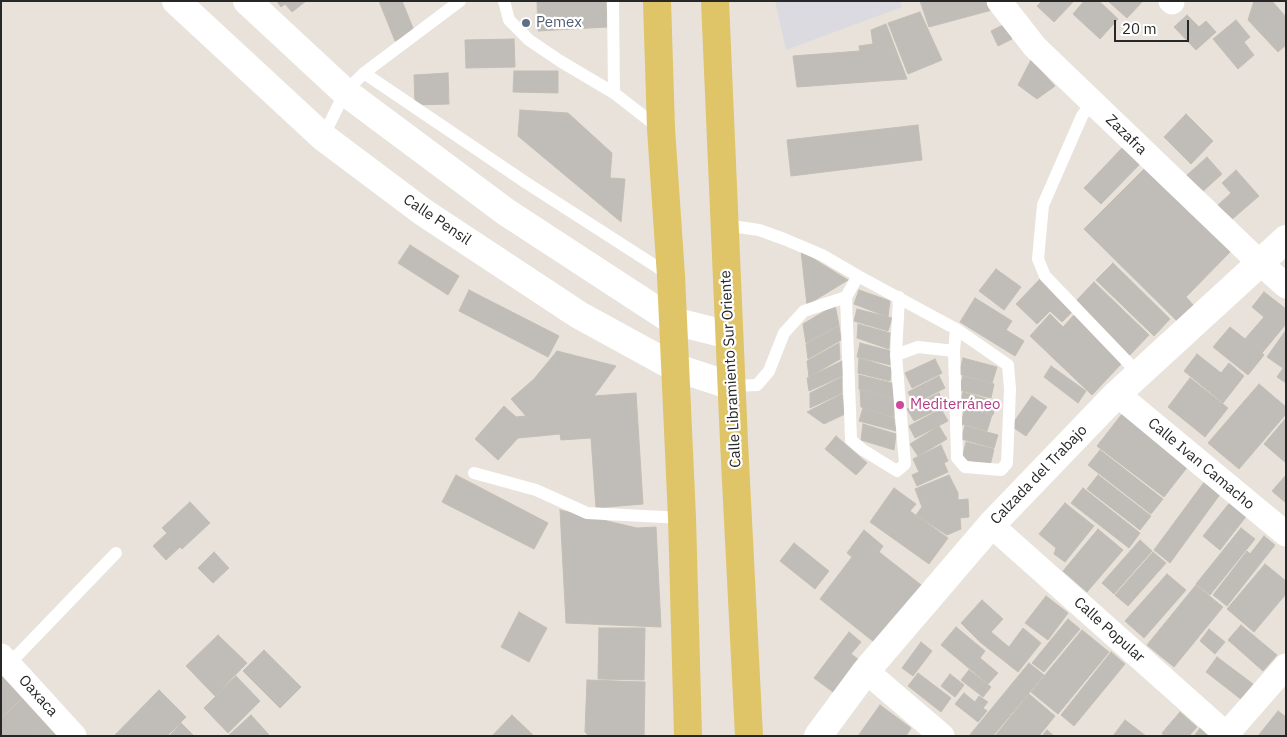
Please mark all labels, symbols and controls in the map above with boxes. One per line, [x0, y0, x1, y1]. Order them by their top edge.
scale bar [1117, 10, 1192, 42]
place label: Pemex [536, 14, 582, 32]
marker: Pemex [520, 17, 532, 29]
text: 20 m [1122, 19, 1157, 38]
street label: Zazafra [1102, 111, 1150, 159]
street label: Calle Pensil [400, 191, 474, 249]
street label: Calle Libramiento Sur Oriente [717, 270, 745, 468]
place label: Mediterráneo [910, 396, 1000, 414]
marker: Mediterráneo [894, 399, 906, 411]
street label: Calle Ivan Camacho [1144, 414, 1258, 514]
street label: Calzada del Trabajo [987, 421, 1091, 529]
street label: Calle Popular [1070, 593, 1148, 667]
street label: Oaxaca [15, 671, 61, 721]

